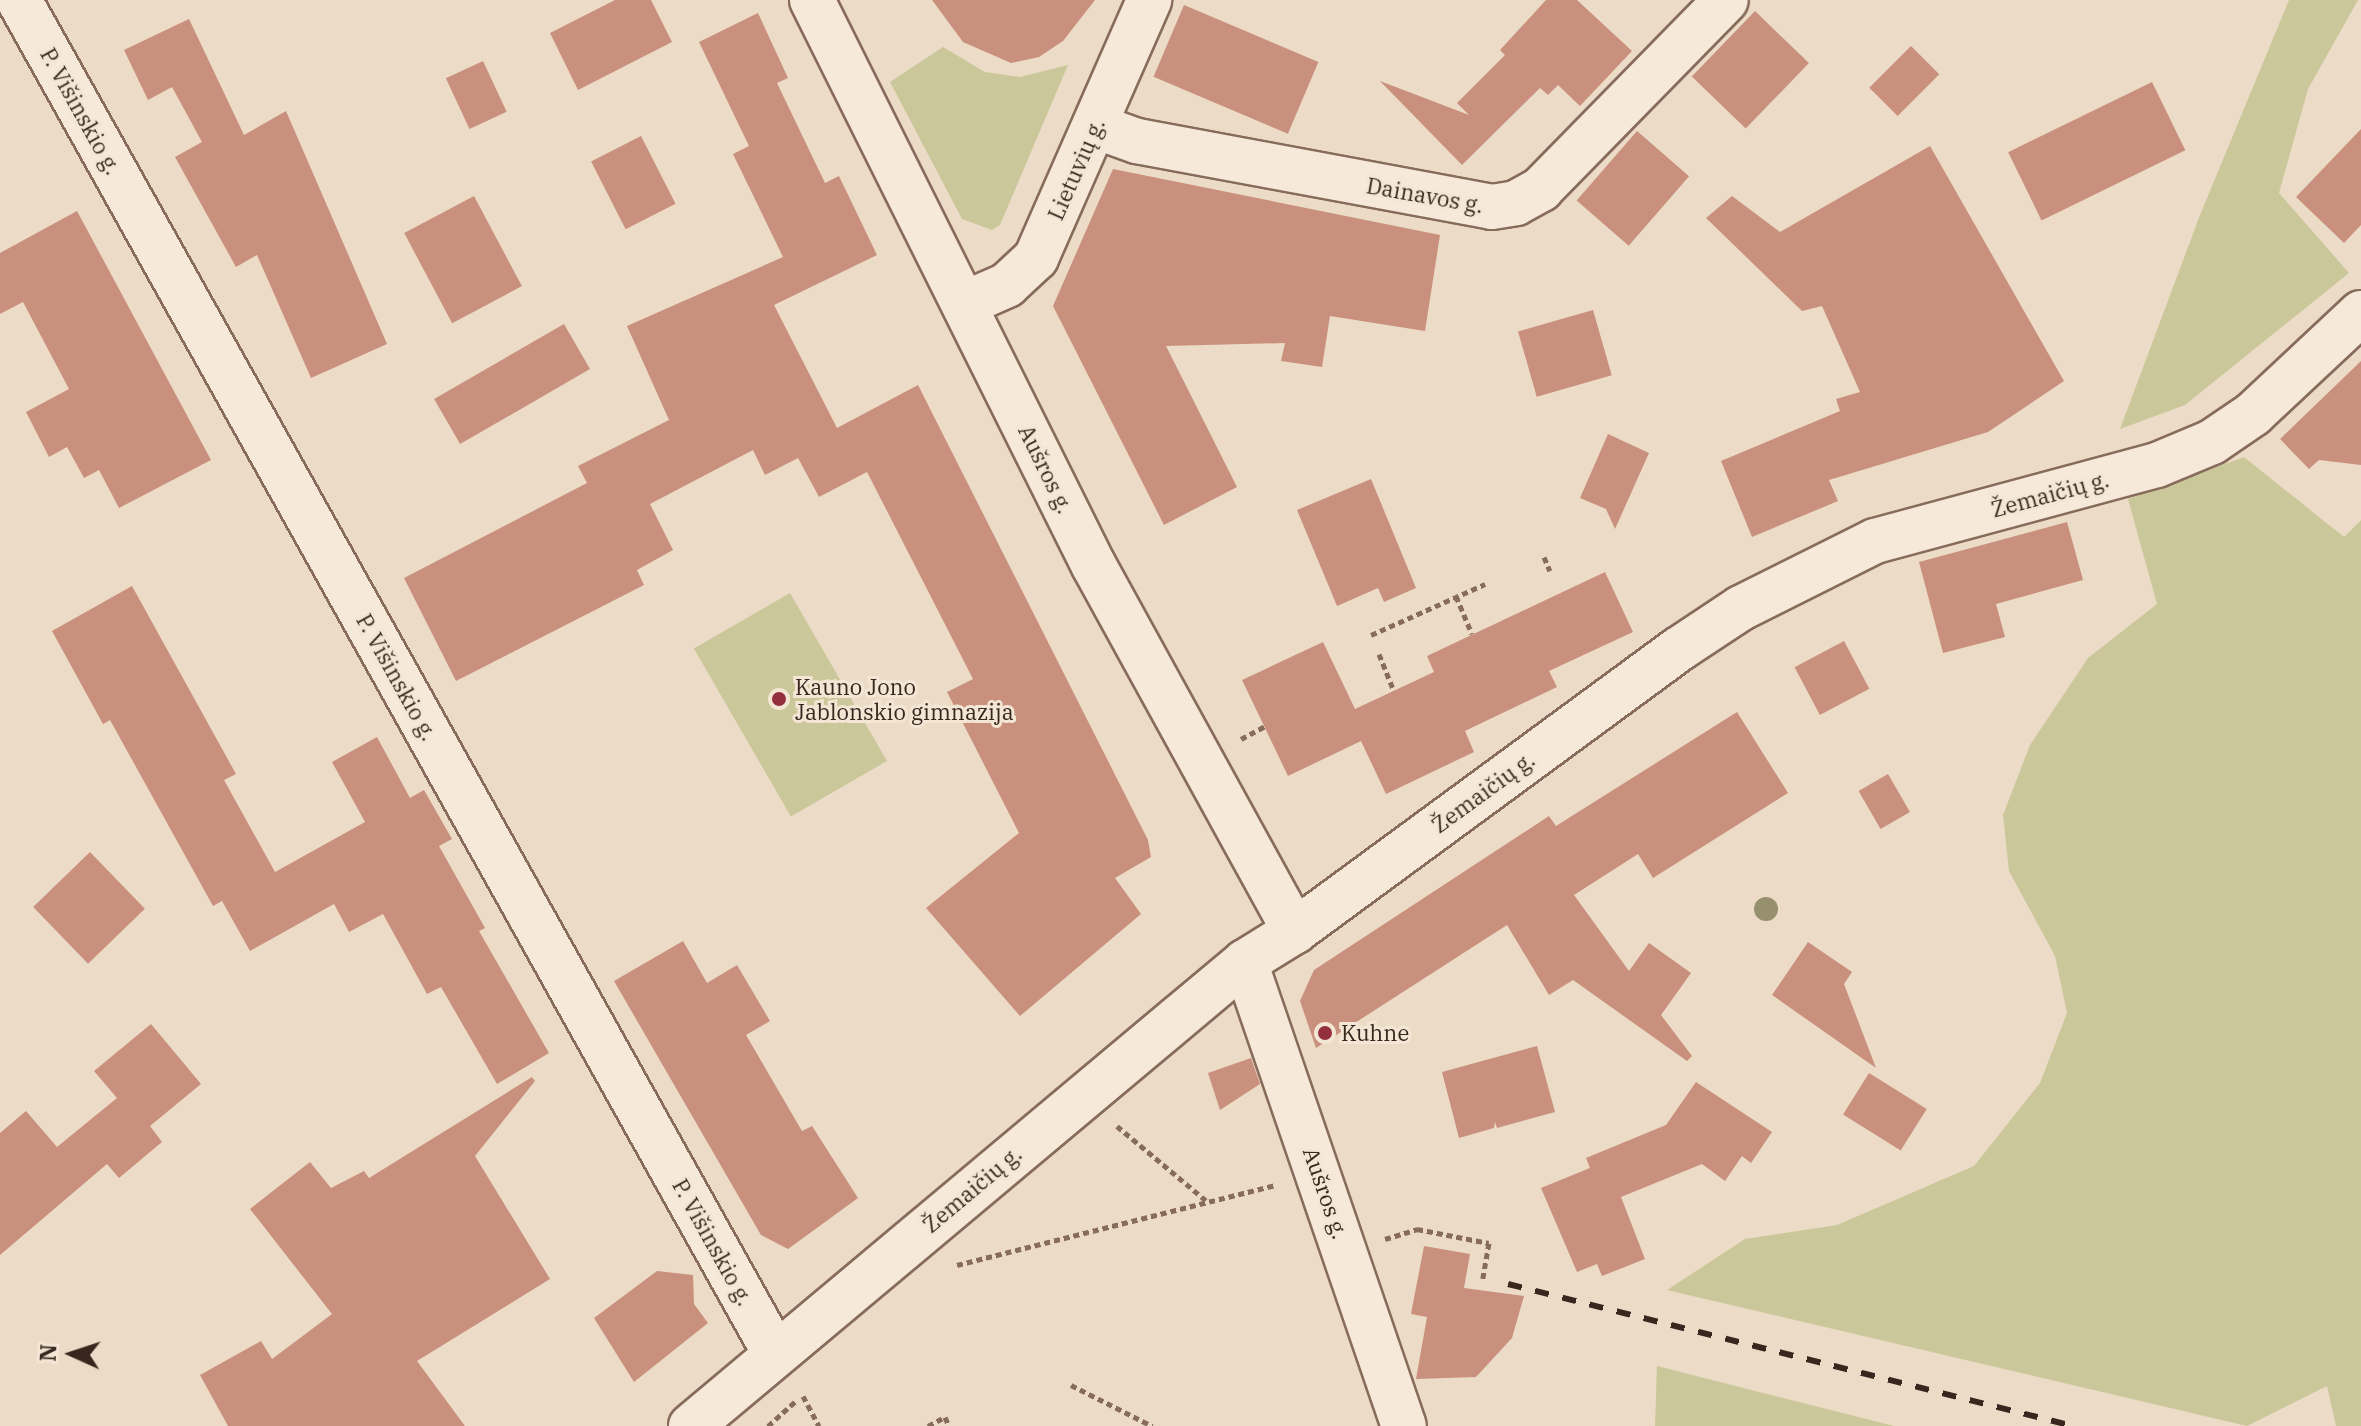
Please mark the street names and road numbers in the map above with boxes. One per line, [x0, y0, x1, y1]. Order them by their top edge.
street label: P. Višinskio g. [35, 43, 127, 179]
street label: Lietuvių g. [1042, 114, 1110, 224]
street label: Dainavos g. [1365, 172, 1485, 218]
street label: Aušros g. [1013, 420, 1079, 518]
street label: Žemaičių g. [1988, 466, 2112, 522]
street label: P. Višinskio g. [351, 609, 443, 745]
street label: Žemaičių g. [1426, 746, 1540, 838]
street label: Žemaičių g. [917, 1140, 1027, 1238]
street label: Aušros g. [1298, 1144, 1354, 1242]
street label: P. Višinskio g. [667, 1174, 759, 1310]

